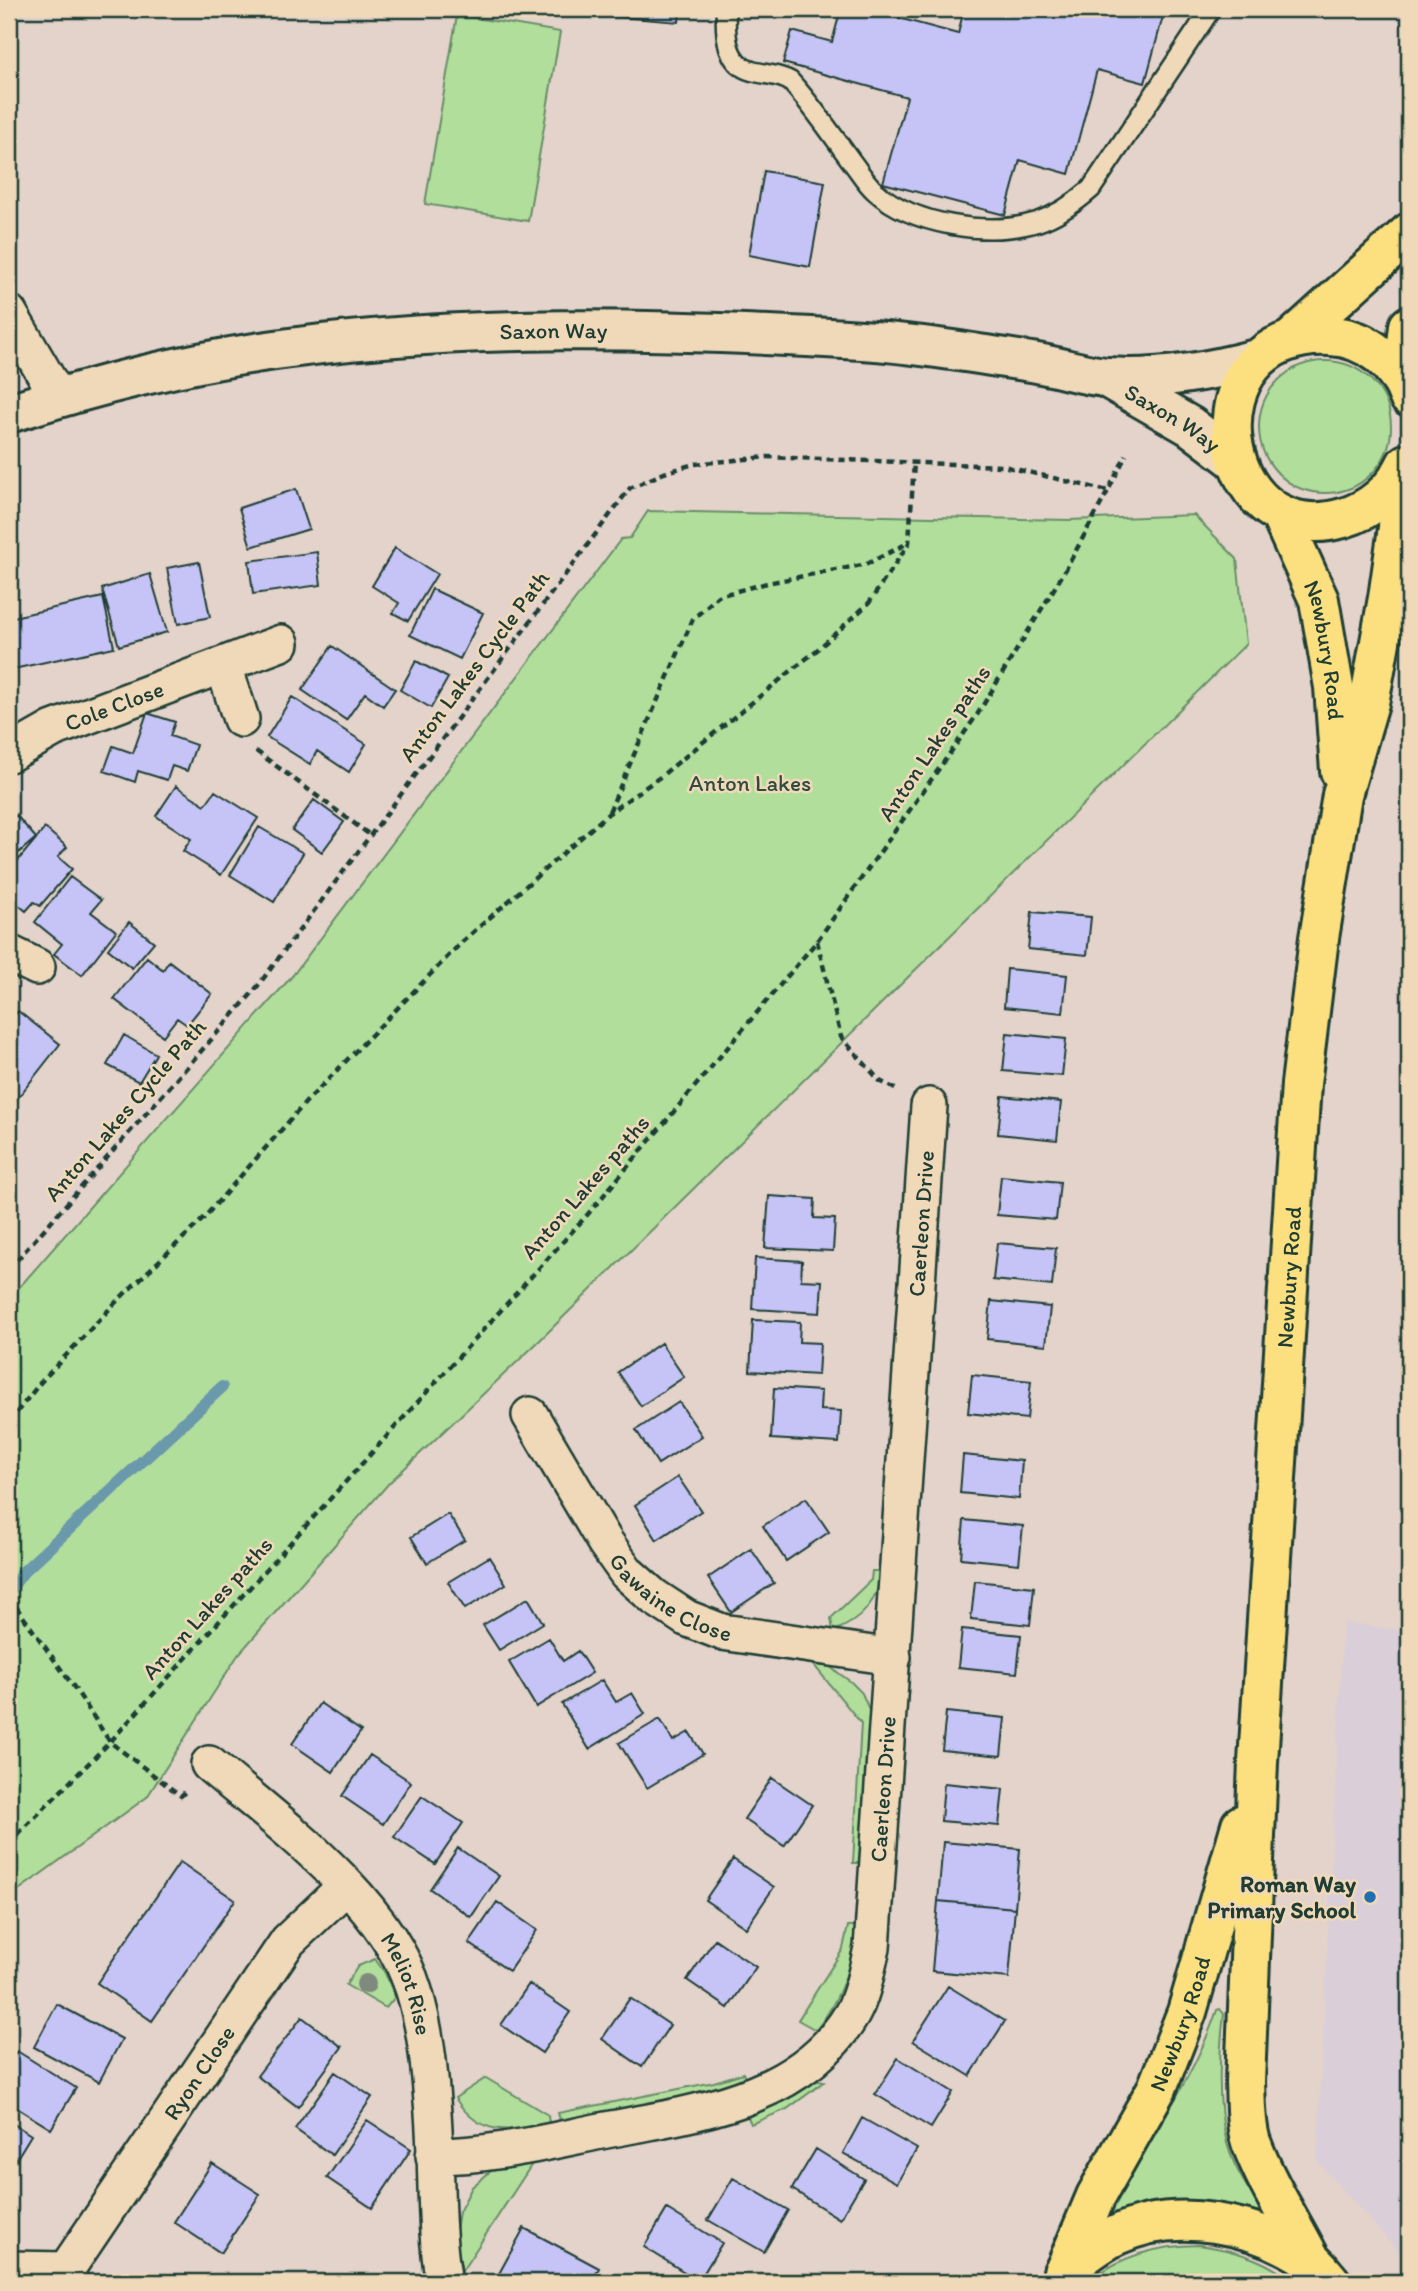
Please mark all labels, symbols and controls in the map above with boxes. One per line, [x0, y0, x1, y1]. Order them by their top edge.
street label: Saxon Way [499, 316, 608, 345]
street label: Saxon Way [1120, 377, 1226, 458]
street label: Anton Lakes Cycle Path [393, 564, 556, 767]
street label: Newbury Road [1298, 576, 1350, 721]
street label: Anton Lakes paths [871, 660, 997, 826]
street label: Cole Close [61, 675, 168, 737]
park label: Anton Lakes [689, 769, 811, 797]
street label: Anton Lakes Cycle Path [38, 1013, 212, 1207]
street label: Anton Lakes paths [515, 1109, 655, 1265]
street label: Caerleon Drive [902, 1150, 940, 1298]
street label: Newbury Road [1270, 1206, 1307, 1349]
street label: Anton Lakes paths [136, 1531, 278, 1685]
street label: Gawaine Close [603, 1548, 733, 1647]
street label: Caerleon Drive [864, 1715, 902, 1863]
place label: Roman Way Primary School [1207, 1870, 1356, 1924]
marker: Roman Way Primary School [1362, 1889, 1378, 1905]
street label: Meliot Rise [375, 1927, 438, 2037]
street label: Newbury Road [1143, 1953, 1216, 2095]
street label: Ryon Close [157, 2020, 241, 2125]

